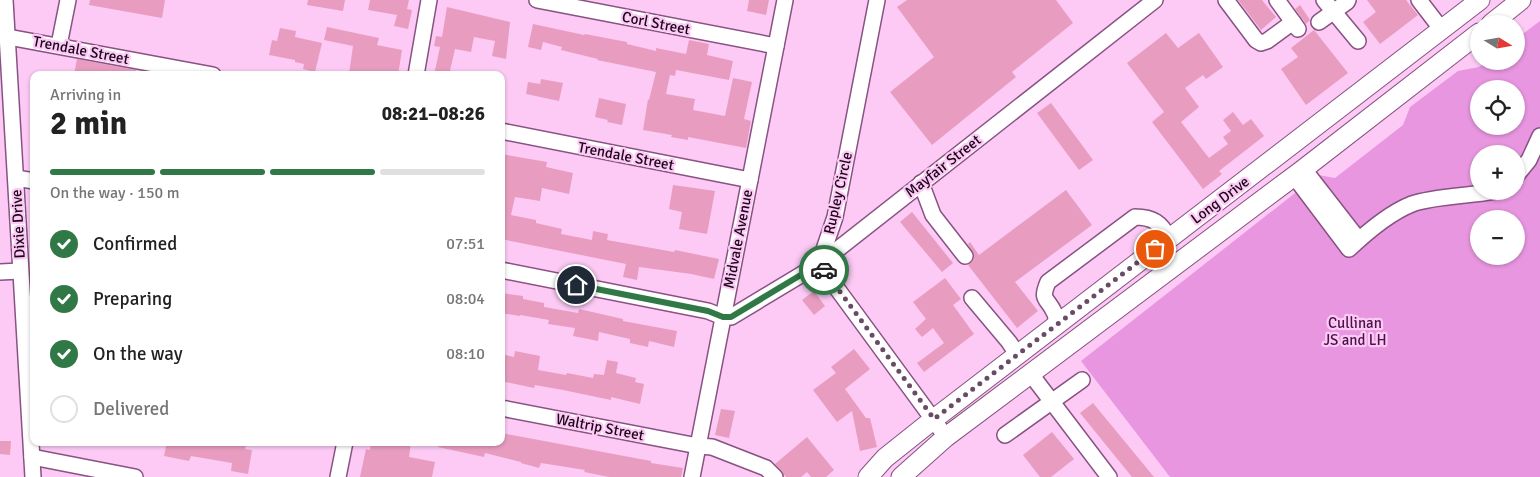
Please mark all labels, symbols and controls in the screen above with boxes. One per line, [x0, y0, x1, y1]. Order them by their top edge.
street label: Corl Street [620, 8, 692, 38]
north arrow [1470, 15, 1525, 70]
map controls [1470, 15, 1525, 265]
street label: Trendale Street [32, 32, 130, 68]
button: locate [1470, 80, 1525, 135]
text: Arriving in [50, 85, 121, 105]
text: 08:21–08:26 [382, 102, 485, 126]
text: 2 min [50, 104, 127, 143]
street label: Mayfair Street [901, 131, 985, 201]
street label: Trendale Street [577, 138, 675, 174]
button: + [1470, 145, 1525, 200]
street label: Rupley Circle [820, 150, 856, 236]
street label: Long Drive [1187, 172, 1253, 228]
text: On the way · 150 m [50, 183, 180, 203]
street label: Midvale Avenue [720, 188, 756, 290]
street label: Dixie Drive [7, 189, 29, 259]
button: − [1470, 210, 1525, 265]
pin [1134, 228, 1176, 270]
icon: check [50, 230, 78, 258]
text: Confirmed [93, 232, 177, 256]
text: 07:51 [446, 234, 485, 254]
icon: bag [1141, 235, 1169, 263]
courier [799, 245, 849, 295]
icon: car [810, 256, 838, 284]
pin [555, 264, 597, 306]
icon: home [562, 271, 590, 299]
icon: check [50, 285, 78, 313]
text: Preparing [93, 287, 172, 311]
text: 08:04 [446, 289, 485, 309]
park label: Cullinan JS and LH [1323, 314, 1387, 349]
icon: check [50, 340, 78, 368]
text: On the way [93, 342, 183, 366]
text: 08:10 [446, 344, 485, 364]
text: Delivered [93, 397, 169, 421]
street label: Waltrip Street [554, 410, 646, 444]

